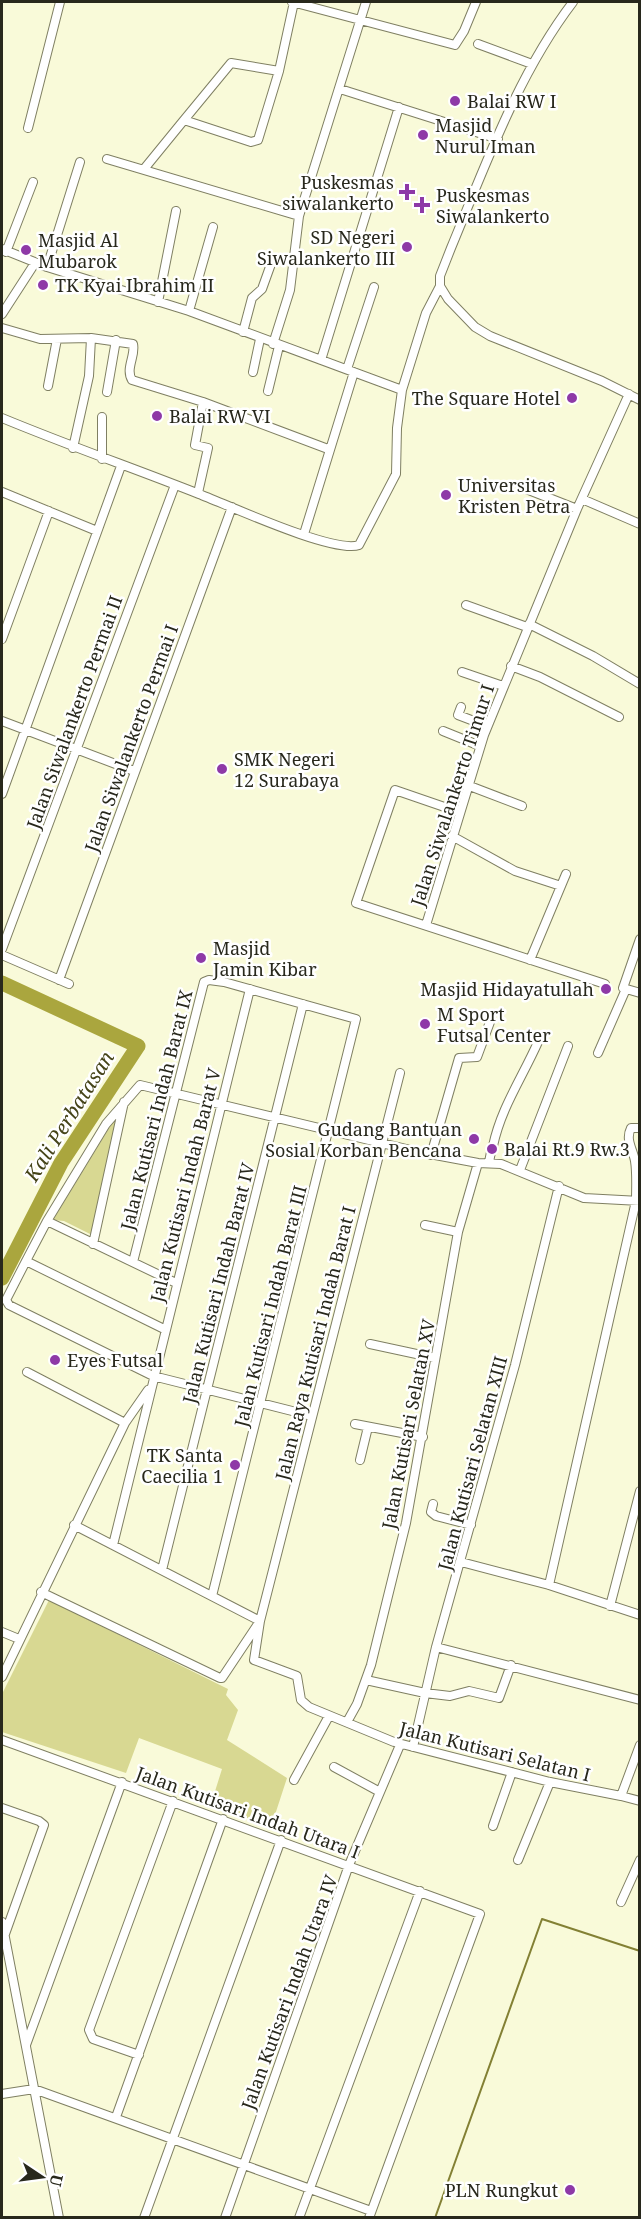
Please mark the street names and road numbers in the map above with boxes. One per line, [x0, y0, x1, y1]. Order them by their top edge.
street label: Jalan Siwalankerto Permai II [20, 592, 127, 833]
street label: Jalan Siwalankerto Permai I [78, 621, 183, 856]
street label: Jalan Siwalankerto Timur I [404, 681, 499, 910]
street label: Jalan Kutisari Indah Barat IX [114, 987, 198, 1234]
street label: Jalan Kutisari Indah Barat V [144, 1065, 226, 1305]
street label: Jalan Kutisari Indah Barat IV [176, 1159, 260, 1407]
street label: Jalan Kutisari Indah Barat III [228, 1183, 312, 1430]
street label: Jalan Raya Kutisari Indah Barat I [269, 1204, 361, 1483]
street label: Jalan Kutisari Selatan XV [376, 1316, 440, 1532]
street label: Jalan Kutisari Selatan XIII [432, 1353, 512, 1574]
street label: Jalan Kutisari Selatan I [396, 1715, 593, 1786]
street label: Jalan Kutisari Indah Utara I [132, 1760, 363, 1864]
street label: Jalan Kutisari Indah Utara IV [235, 1871, 343, 2114]

